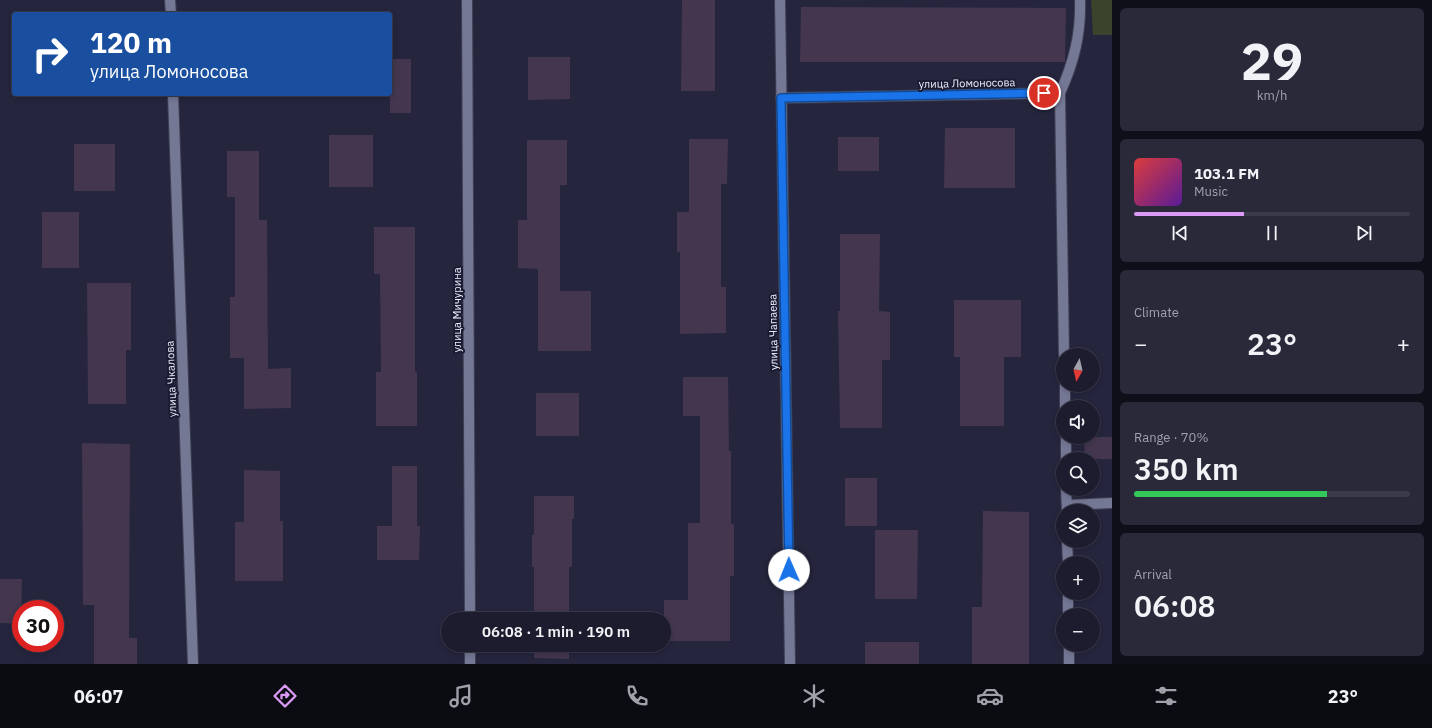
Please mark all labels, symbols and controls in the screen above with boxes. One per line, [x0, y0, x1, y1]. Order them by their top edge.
text: 120 m [90, 24, 172, 61]
text: 29 [1241, 27, 1303, 94]
icon: right [24, 28, 76, 80]
text: улица Ломоносова [90, 60, 248, 83]
street label: улица Ломоносова [918, 75, 1016, 91]
pin [1027, 76, 1061, 110]
icon: arrive [1033, 82, 1055, 104]
text: km/h [1257, 87, 1287, 104]
text: 103.1 FM [1194, 164, 1259, 183]
text: Music [1194, 183, 1228, 200]
icon: previous [1169, 222, 1191, 244]
icon: pause [1261, 222, 1283, 244]
icon: next [1353, 222, 1375, 244]
street label: улица Мичурина [450, 267, 464, 353]
street label: улица Чапаева [765, 294, 781, 370]
text: Climate [1134, 304, 1179, 321]
text: 23° [1247, 324, 1297, 363]
text: − [1134, 329, 1147, 358]
text: + [1397, 329, 1410, 358]
street label: улица Чкалова [163, 340, 179, 417]
north arrow [1056, 348, 1100, 392]
map controls [1056, 348, 1100, 652]
button: sound [1056, 400, 1100, 444]
text: Range · 70% [1134, 429, 1208, 446]
text: 350 km [1134, 449, 1239, 488]
button: search [1056, 452, 1100, 496]
button: layers [1056, 504, 1100, 548]
position arrow [768, 549, 810, 591]
button: + [1056, 556, 1100, 600]
text: Arrival [1134, 566, 1172, 583]
text: 06:08 [1134, 586, 1216, 625]
speed limit sign: 30 [12, 600, 64, 652]
button: − [1056, 608, 1100, 652]
text: 06:08 · 1 min · 190 m [482, 622, 630, 641]
icon: directions [271, 682, 299, 710]
icon: music [447, 682, 475, 710]
icon: phone [623, 682, 651, 710]
icon: climate [800, 682, 828, 710]
icon: car [976, 682, 1004, 710]
icon: filters [1152, 682, 1180, 710]
text: 06:07 [74, 685, 123, 708]
text: 23° [1328, 685, 1358, 708]

